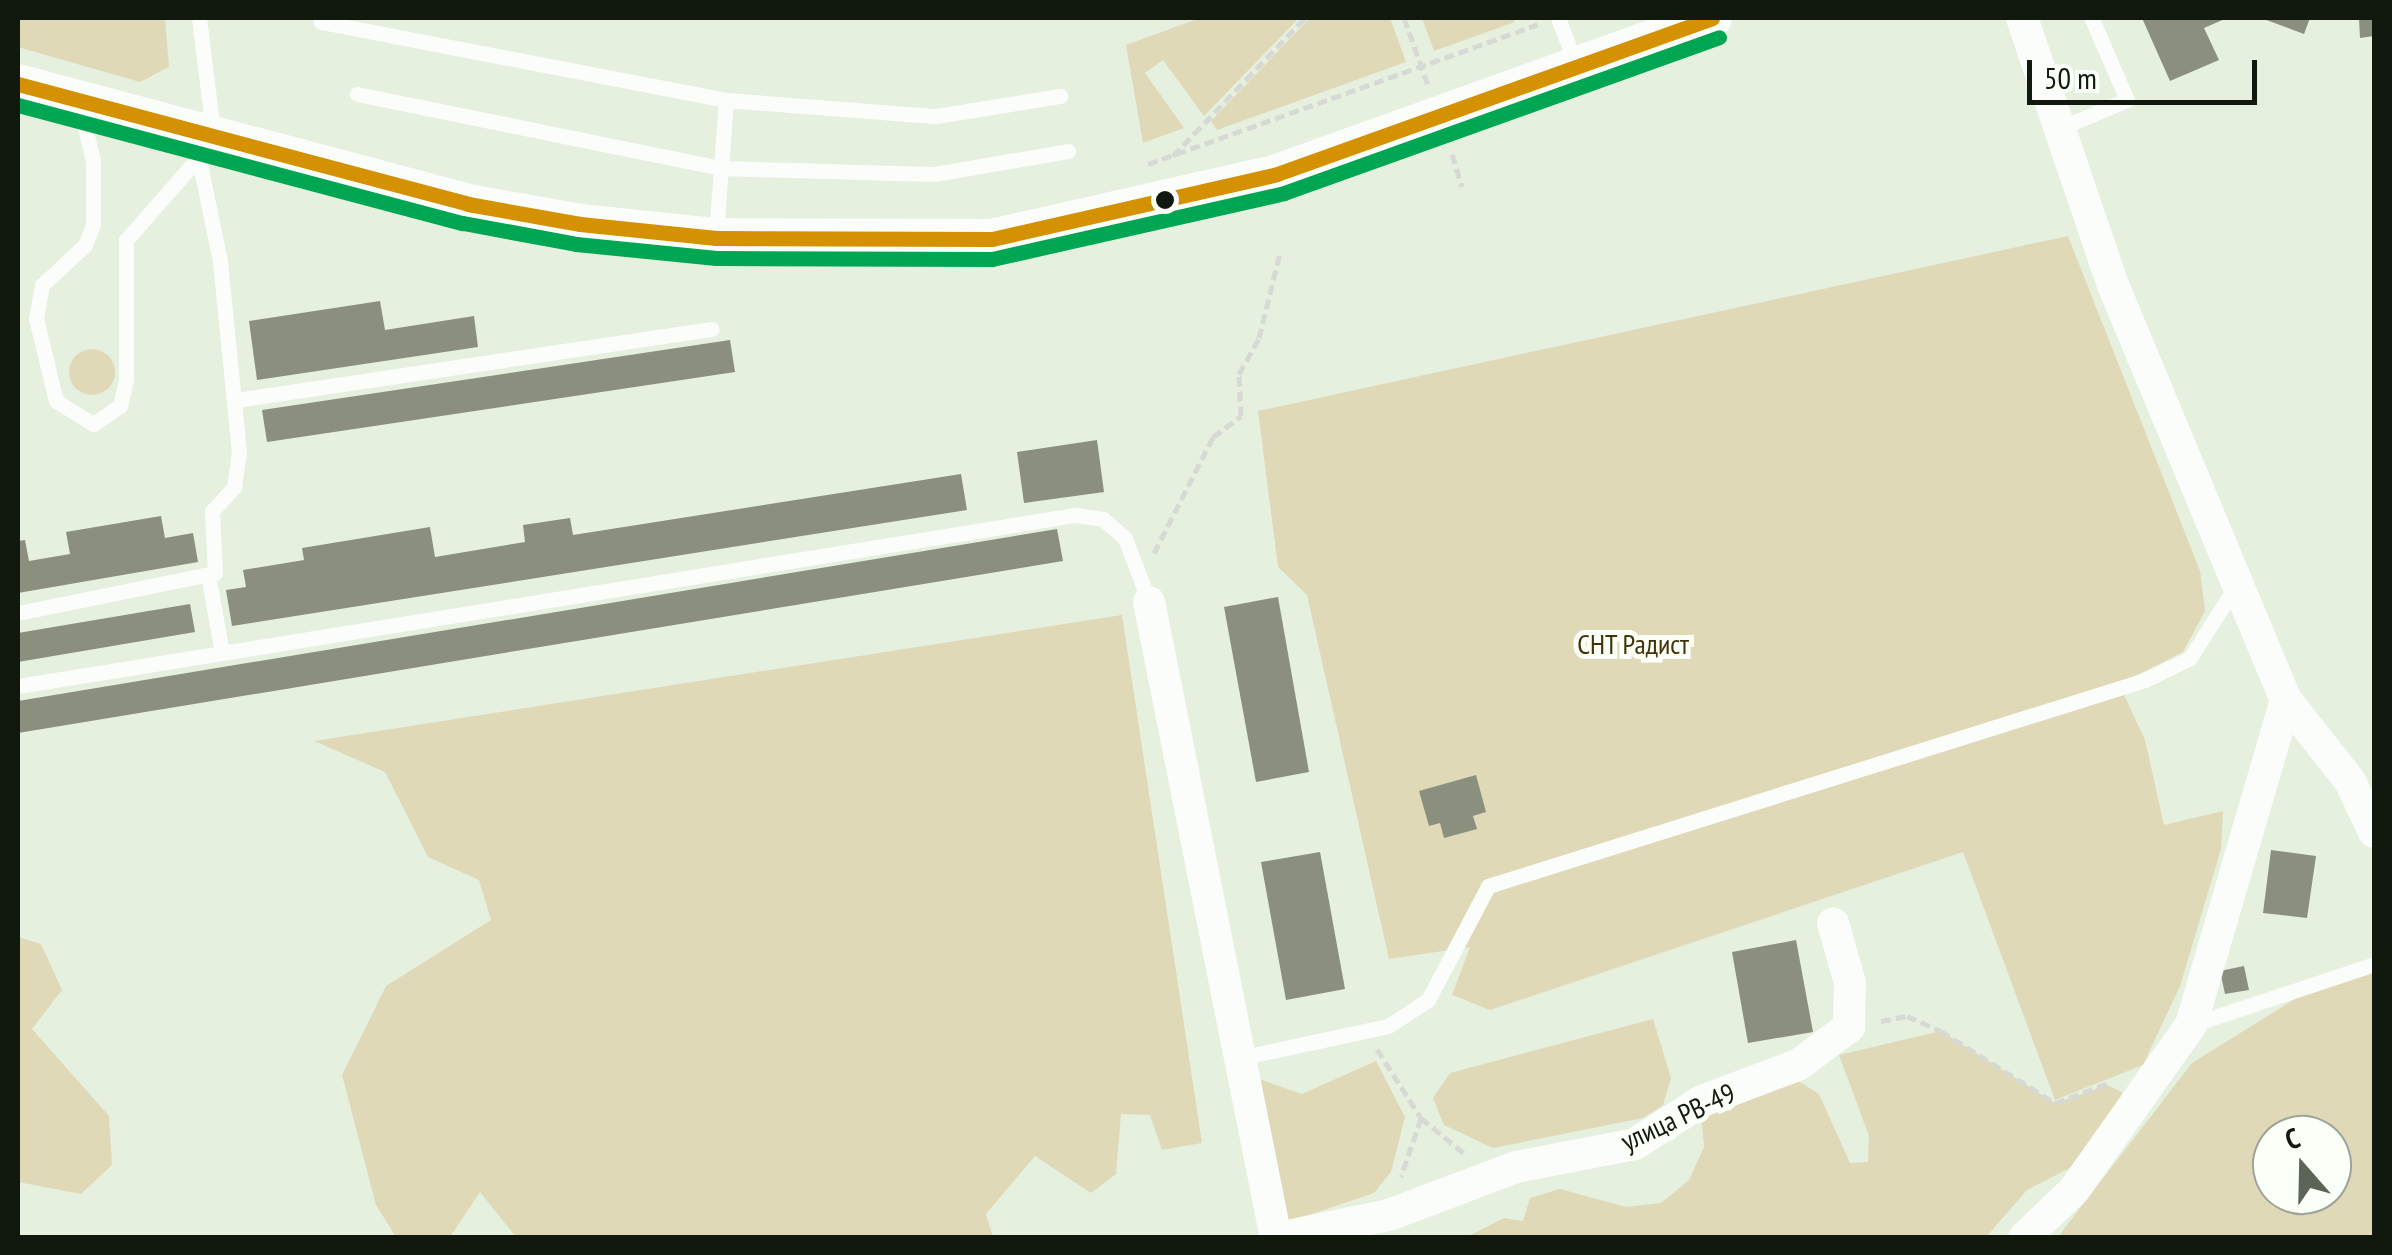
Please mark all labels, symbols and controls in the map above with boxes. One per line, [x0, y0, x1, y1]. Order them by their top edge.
scale bar [2032, 40, 2262, 102]
text: 50 m [2044, 58, 2097, 97]
unlabelled marker [1155, 190, 1175, 210]
park label: СНТ Радист [1577, 627, 1689, 661]
street label: улица РВ-49 [1615, 1076, 1741, 1158]
north arrow [2252, 1115, 2352, 1215]
text: С [2280, 1119, 2305, 1158]

